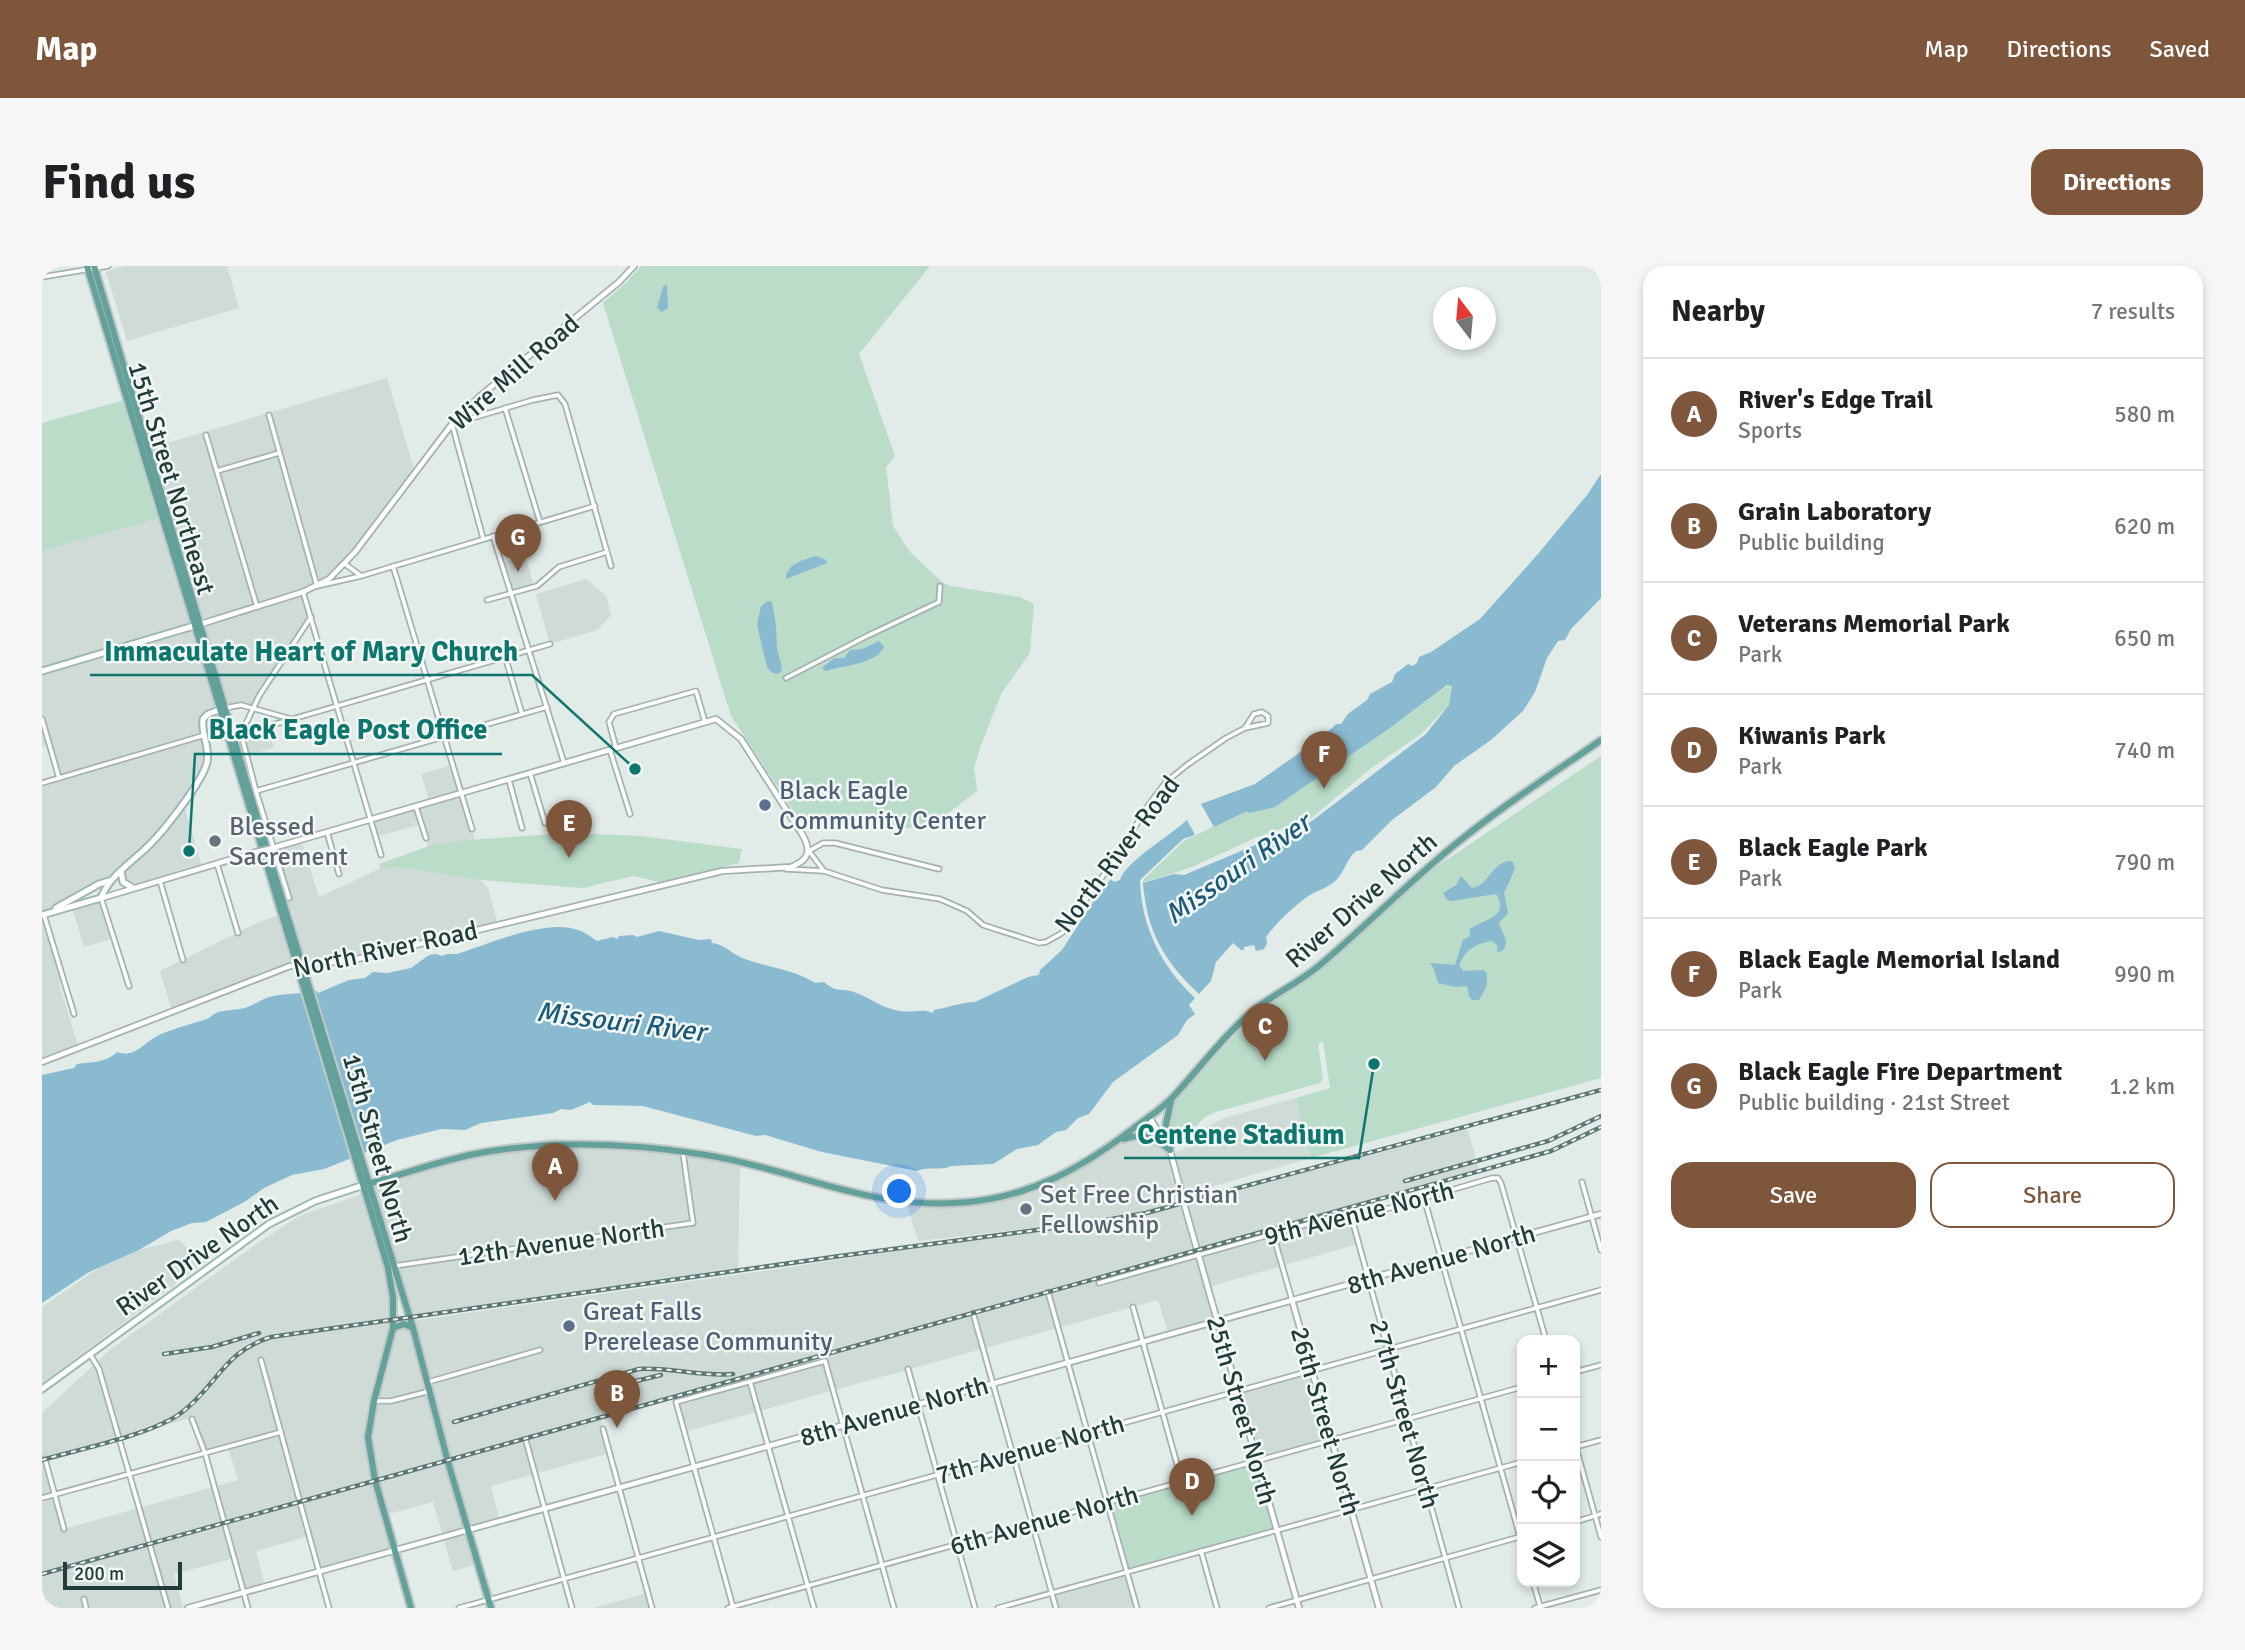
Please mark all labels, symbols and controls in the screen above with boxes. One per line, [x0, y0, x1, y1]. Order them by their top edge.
text: Map [35, 29, 97, 70]
text: Map [1924, 34, 1969, 64]
text: Directions [2007, 34, 2112, 64]
text: Saved [2150, 34, 2210, 64]
button: Directions [2031, 149, 2203, 215]
text: Find us [42, 152, 195, 212]
north arrow [1433, 287, 1496, 350]
text: Nearby [1671, 293, 1765, 330]
text: 7 results [2091, 297, 2175, 326]
street label: Wire Mill Road [443, 308, 586, 438]
street label: 15th Street Northeast [120, 358, 222, 599]
text: River's Edge Trail [1738, 384, 1933, 416]
text: A [1687, 400, 1701, 429]
text: 580 m [2114, 400, 2175, 429]
text: Sports [1738, 416, 1802, 445]
text: Grain Laboratory [1738, 496, 1931, 528]
text: B [1687, 512, 1701, 541]
text: 620 m [2114, 512, 2175, 541]
pin: G [495, 514, 541, 572]
text: Public building [1738, 528, 1885, 557]
text: Veterans Memorial Park [1738, 608, 2010, 640]
text: C [1687, 624, 1701, 653]
text: 650 m [2114, 624, 2175, 653]
callout: Immaculate Heart of Mary Church [90, 626, 532, 675]
text: Immaculate Heart of Mary Church [104, 635, 518, 669]
text: Park [1738, 640, 1782, 669]
callout: Black Eagle Post Office [195, 705, 502, 754]
text: Black Eagle Post Office [208, 713, 488, 747]
text: Kiwanis Park [1738, 720, 1886, 752]
pin: F [1301, 731, 1347, 789]
text: D [1686, 736, 1702, 765]
text: 740 m [2114, 736, 2175, 765]
text: Park [1738, 752, 1782, 781]
street label: North River Road [1048, 770, 1187, 939]
place label: Black Eagle Community Center [779, 775, 986, 837]
marker: Black Eagle Community Center [757, 797, 773, 813]
pin: E [546, 800, 592, 858]
water label: Missouri River [1158, 804, 1320, 931]
place label: Blessed Sacrement [229, 811, 348, 873]
street label: River Drive North [1279, 826, 1444, 975]
text: Black Eagle Park [1738, 832, 1928, 864]
marker: Blessed Sacrement [207, 833, 223, 849]
text: E [1687, 848, 1701, 877]
text: 790 m [2114, 848, 2175, 877]
text: Park [1738, 864, 1782, 893]
street label: North River Road [290, 915, 481, 985]
text: Black Eagle Memorial Island [1738, 944, 2060, 976]
text: F [1688, 960, 1700, 989]
text: 990 m [2114, 960, 2175, 989]
text: Park [1738, 976, 1782, 1005]
water label: Missouri River [534, 995, 711, 1050]
pin: C [1242, 1003, 1288, 1061]
street label: 15th Street North [335, 1050, 419, 1246]
text: Black Eagle Fire Department [1738, 1056, 2062, 1088]
text: G [1686, 1072, 1702, 1101]
text: 1.2 km [2109, 1072, 2175, 1101]
text: Public building · 21st Street [1738, 1088, 2010, 1117]
callout: Centene Stadium [1124, 1109, 1359, 1158]
text: Centene Stadium [1137, 1118, 1345, 1152]
pin: A [532, 1143, 578, 1201]
button: Save [1671, 1162, 1916, 1228]
button: Share [1930, 1162, 2175, 1228]
your location [882, 1174, 916, 1208]
street label: 9th Avenue North [1261, 1175, 1458, 1253]
place label: Set Free Christian Fellowship [1040, 1179, 1238, 1241]
street label: River Drive North [110, 1188, 285, 1324]
marker: Set Free Christian Fellowship [1018, 1201, 1034, 1217]
street label: 12th Avenue North [456, 1213, 667, 1273]
street label: 8th Avenue North [1343, 1218, 1539, 1302]
place label: Great Falls Prerelease Community [583, 1296, 832, 1358]
street label: 25th Street North [1199, 1312, 1283, 1508]
street label: 27th Street North [1362, 1316, 1446, 1512]
marker: Great Falls Prerelease Community [561, 1318, 577, 1334]
street label: 26th Street North [1283, 1323, 1367, 1519]
map controls [1517, 1335, 1580, 1587]
button: + [1517, 1335, 1580, 1398]
pin: B [594, 1370, 640, 1428]
street label: 8th Avenue North [796, 1370, 992, 1454]
button: − [1517, 1398, 1580, 1461]
street label: 7th Avenue North [932, 1408, 1128, 1492]
pin: D [1169, 1458, 1215, 1516]
button: locate [1517, 1461, 1580, 1524]
street label: 6th Avenue North [946, 1479, 1142, 1563]
button: layers [1517, 1524, 1580, 1587]
scale bar [63, 1559, 182, 1591]
text: 200 m [74, 1562, 124, 1586]

